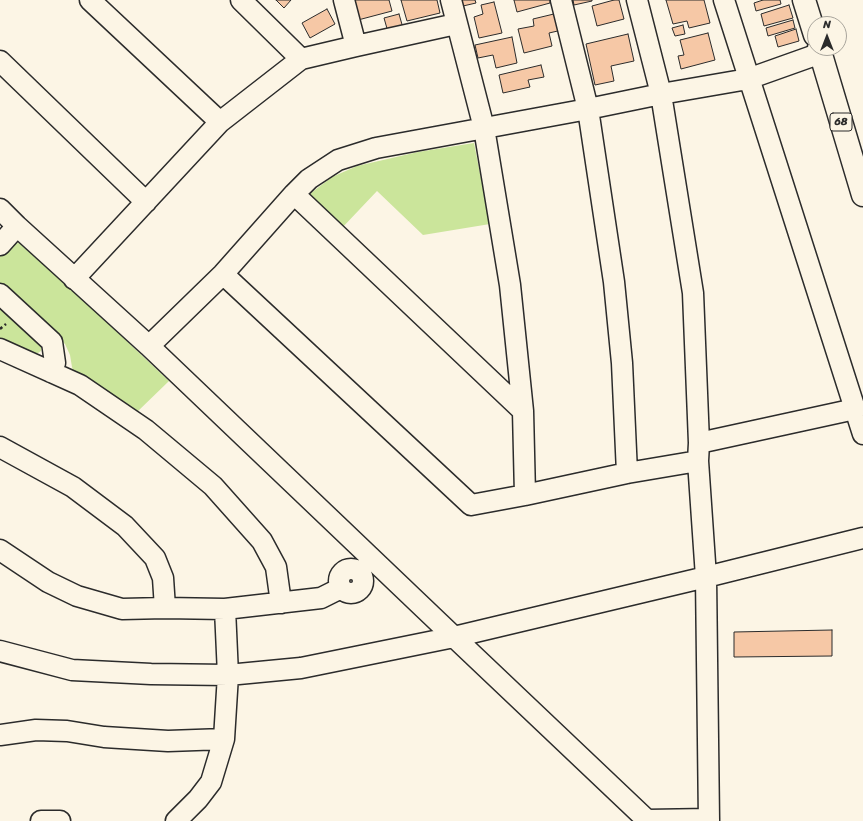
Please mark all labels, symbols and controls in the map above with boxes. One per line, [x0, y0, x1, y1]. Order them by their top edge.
text: N [823, 15, 831, 34]
north arrow [807, 16, 847, 56]
road number: 68 [830, 113, 852, 131]

